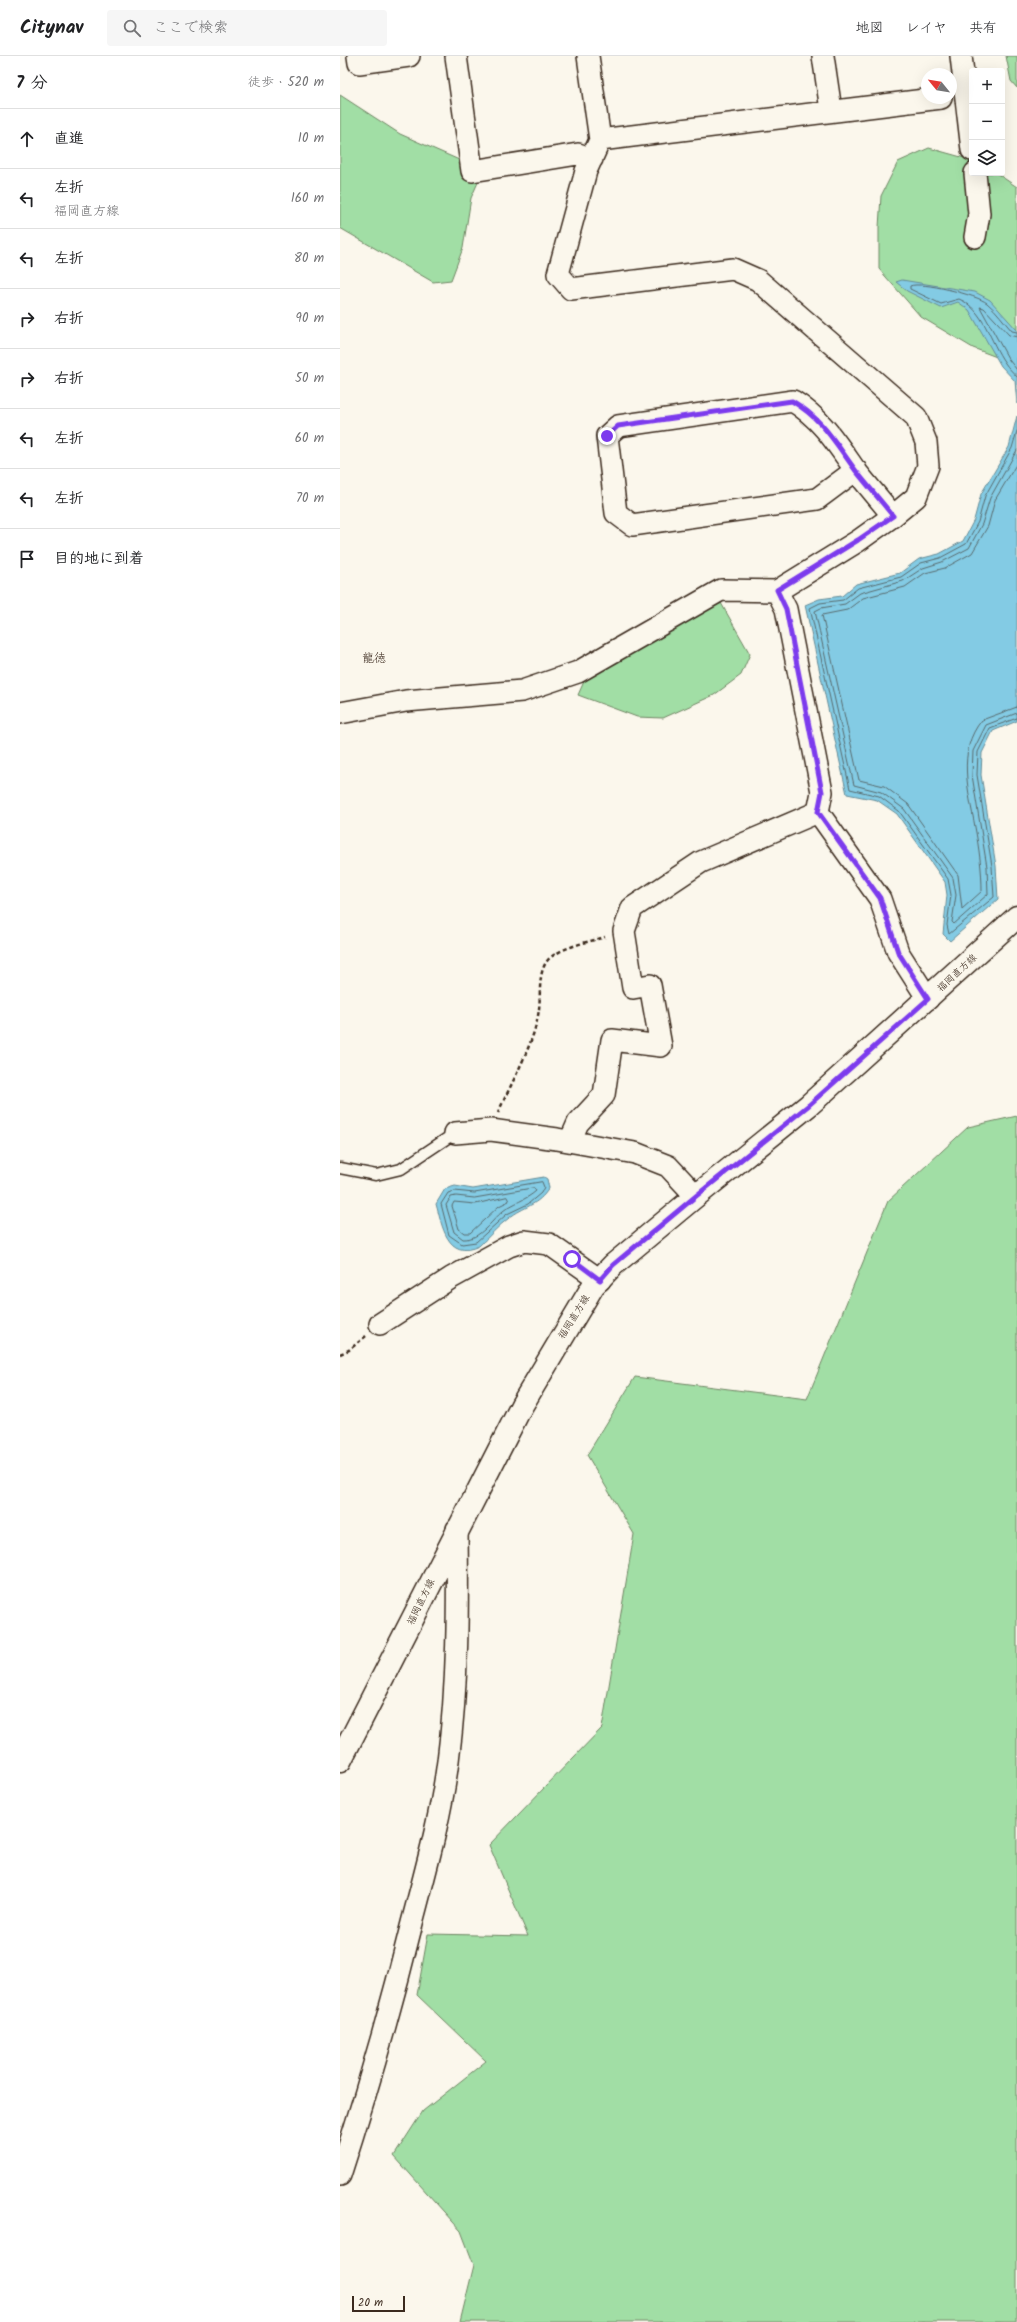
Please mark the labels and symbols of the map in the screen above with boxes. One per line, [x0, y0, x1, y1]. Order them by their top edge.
north arrow [921, 68, 957, 104]
route end [598, 427, 616, 445]
district label: 龍徳 [362, 649, 386, 668]
street label: 福岡直方線 [933, 950, 981, 996]
route start [563, 1250, 581, 1268]
street label: 福岡直方線 [554, 1292, 594, 1342]
street label: 福岡直方線 [403, 1576, 439, 1628]
scale bar [352, 2294, 405, 2313]

